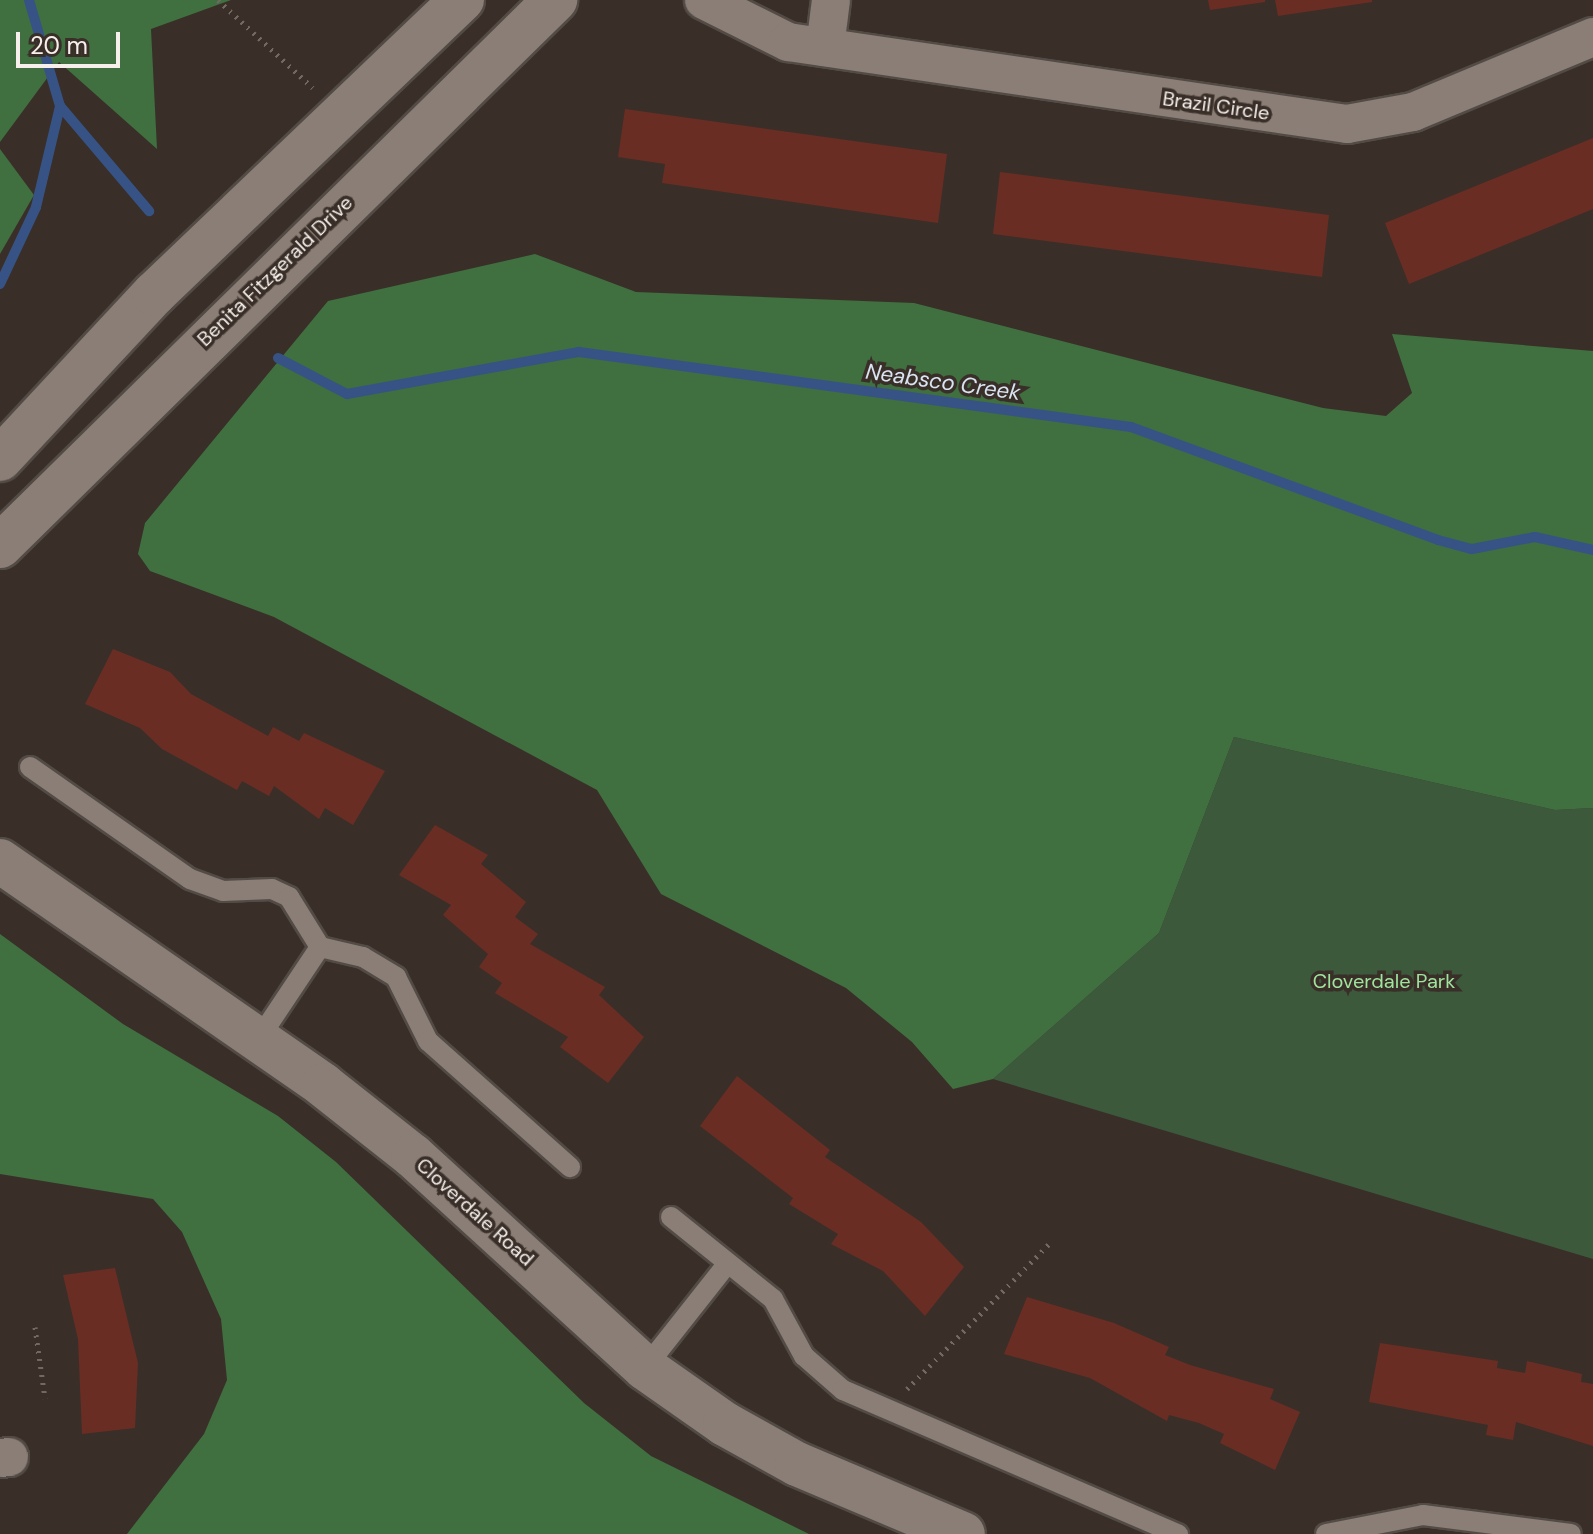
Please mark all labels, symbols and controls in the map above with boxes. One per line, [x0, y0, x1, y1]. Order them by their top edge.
scale bar [20, 16, 124, 66]
text: 20 m [30, 30, 88, 61]
street label: Brazil Circle [1161, 87, 1271, 125]
street label: Benita Fitzgerald Drive [192, 191, 358, 351]
water label: Neabsco Creek [864, 358, 1022, 406]
park label: Cloverdale Park [1313, 969, 1455, 993]
street label: Cloverdale Road [411, 1153, 539, 1271]

